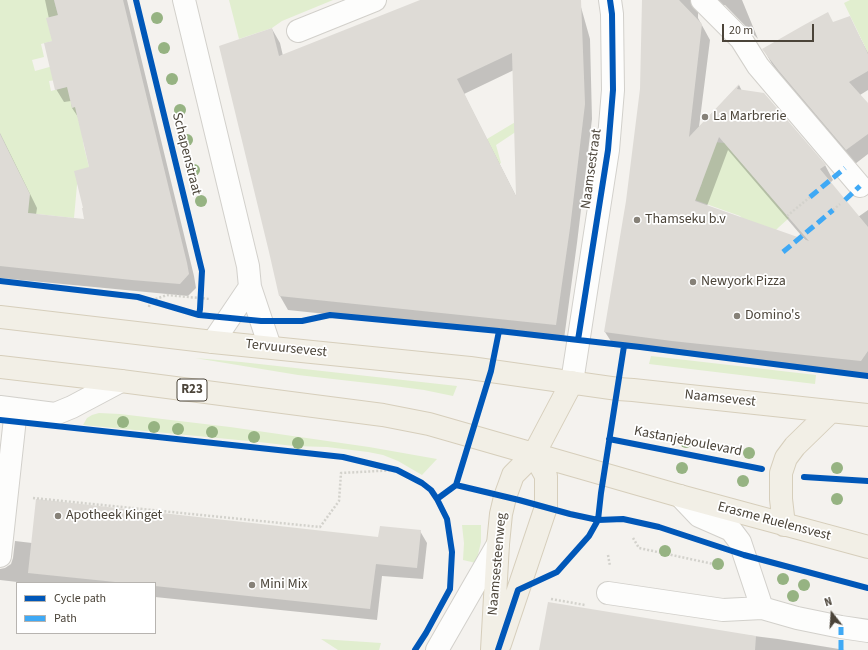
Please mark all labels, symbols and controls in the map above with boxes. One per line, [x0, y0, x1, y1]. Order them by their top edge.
scale bar [724, 16, 816, 42]
text: 20 m [729, 22, 753, 39]
place label: La Marbrerie [713, 109, 786, 125]
street label: Schapenstraat [168, 111, 204, 197]
marker: La Marbrerie [700, 112, 710, 122]
street label: Naamsestraat [578, 128, 606, 210]
place label: Thamseku b.v [645, 212, 726, 228]
marker: Thamseku b.v [632, 215, 642, 225]
place label: Newyork Pizza [701, 274, 786, 290]
marker: Newyork Pizza [688, 277, 698, 287]
place label: Domino's [745, 308, 800, 324]
marker: Domino's [732, 311, 742, 321]
street label: Tervuursevest [244, 336, 328, 362]
road number: R23 [177, 379, 207, 401]
street label: Naamsevest [684, 387, 756, 411]
street label: Kastanjeboulevard [633, 423, 743, 461]
street label: Erasme Ruelensvest [716, 499, 832, 545]
place label: Apotheek Kinget [66, 508, 162, 524]
marker: Apotheek Kinget [53, 511, 63, 521]
street label: Naamsesteenweg [485, 512, 511, 616]
place label: Mini Mix [260, 577, 307, 593]
marker: Mini Mix [247, 580, 257, 590]
legend [16, 582, 156, 634]
text: Cycle path [54, 590, 106, 607]
north arrow [812, 594, 852, 634]
text: N [823, 594, 834, 610]
text: Path [54, 610, 77, 627]

